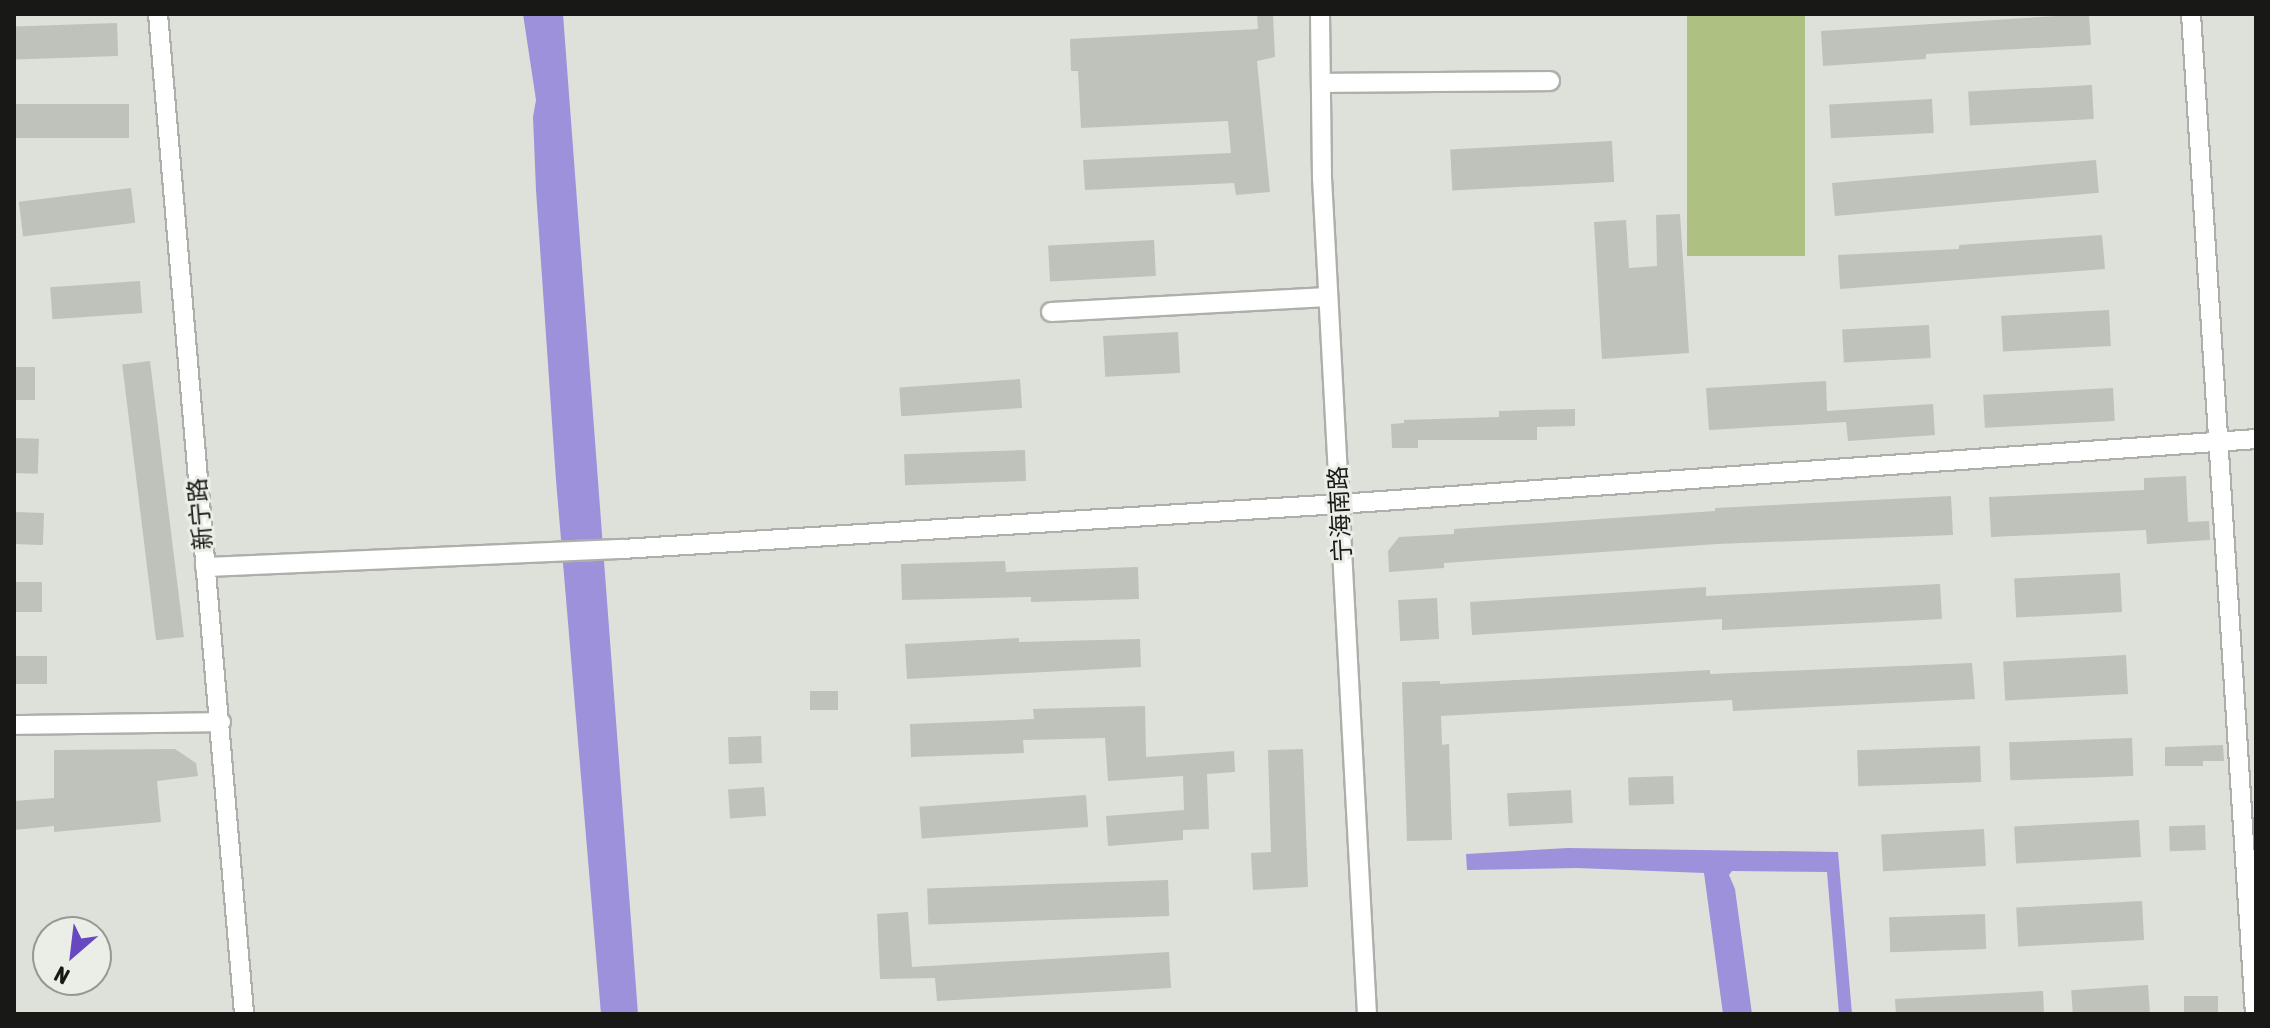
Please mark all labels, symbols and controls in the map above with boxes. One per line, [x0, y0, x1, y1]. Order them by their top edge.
street label: 宁海南路 [1323, 465, 1357, 563]
street label: 新宁路 [183, 477, 217, 551]
north arrow [32, 916, 112, 996]
text: N [50, 961, 74, 990]

